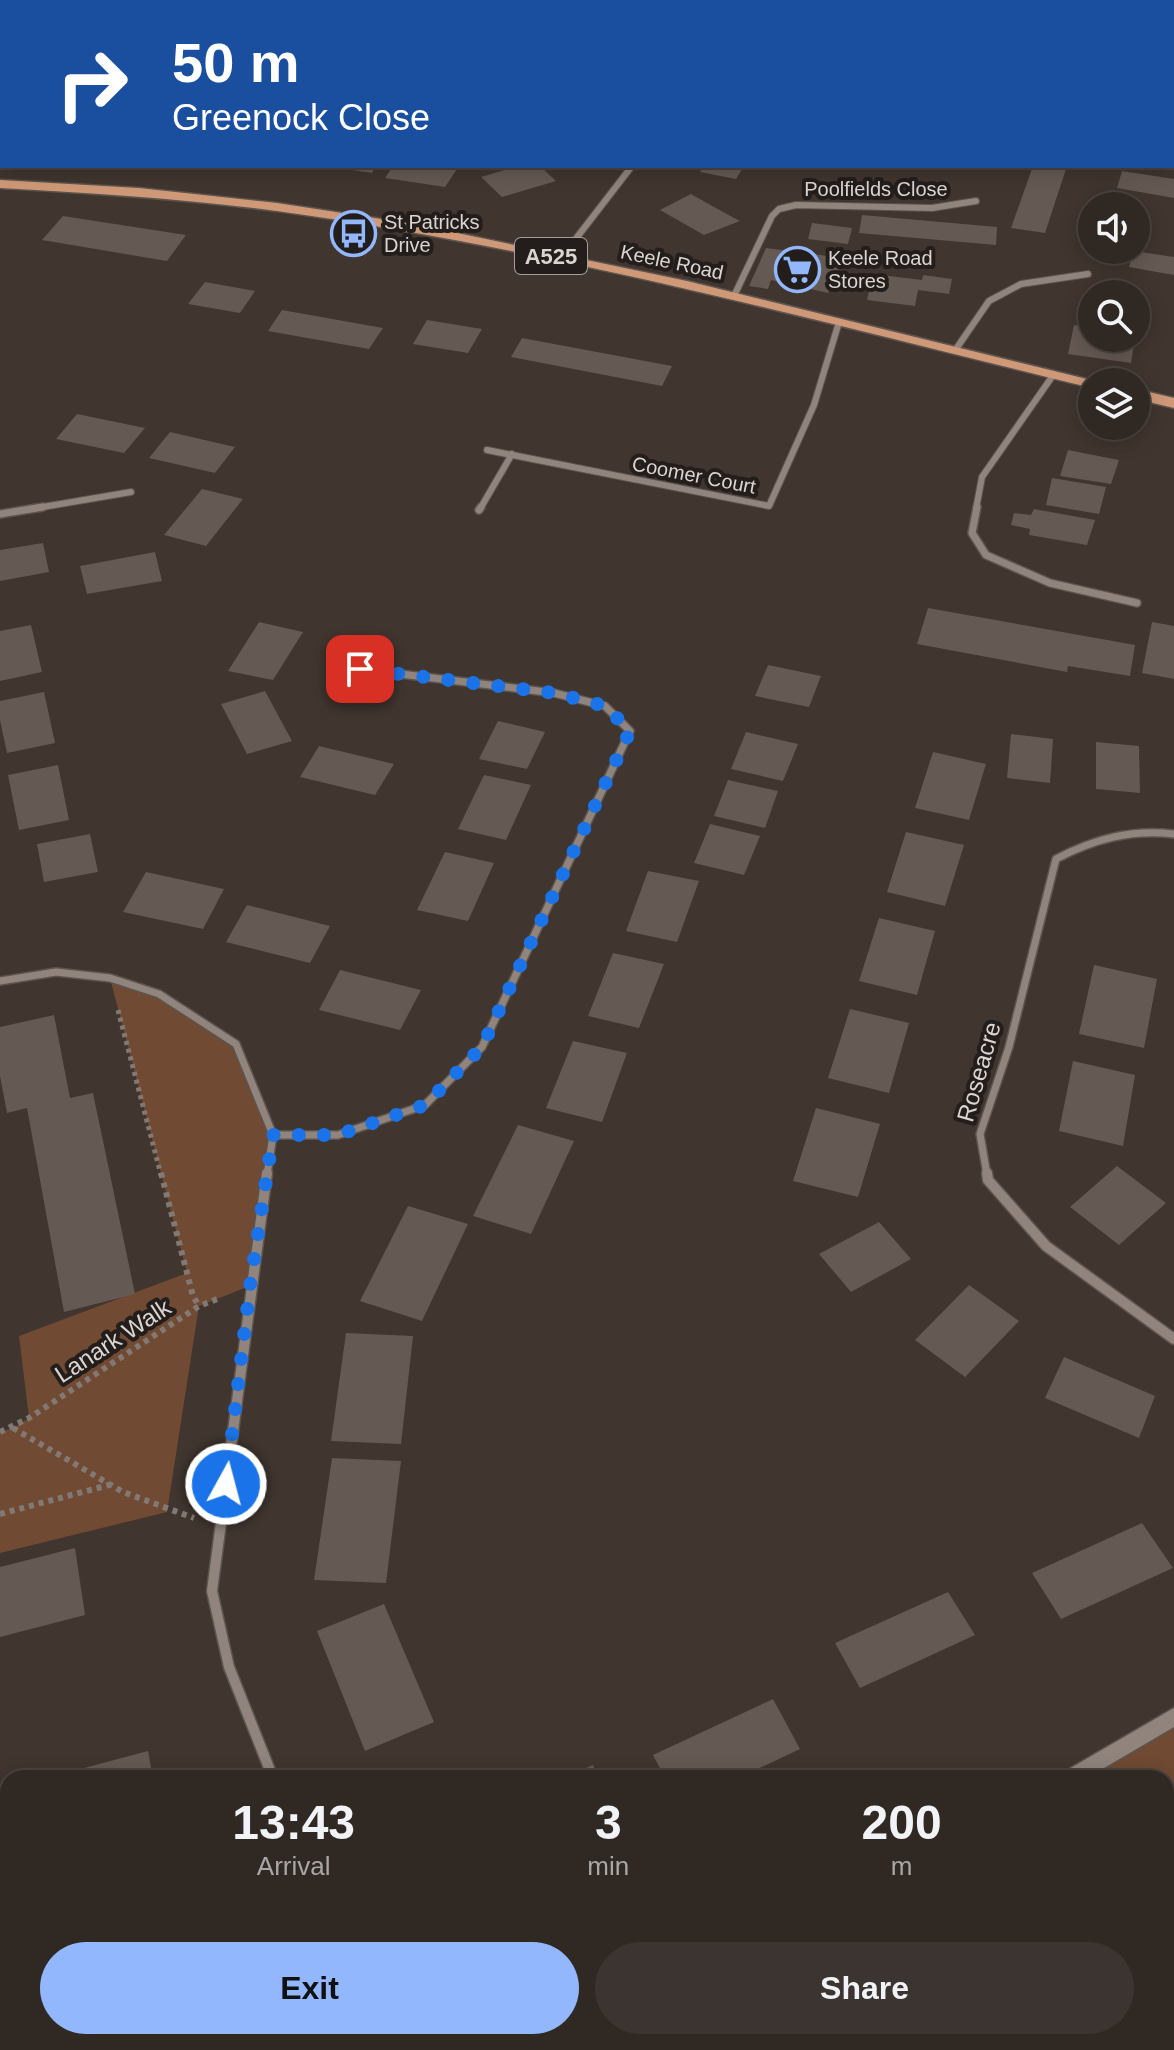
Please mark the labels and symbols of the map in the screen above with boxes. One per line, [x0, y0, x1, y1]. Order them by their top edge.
street label: Poolfields Close [804, 178, 948, 200]
bus stop icon: St Patricks Drive [329, 210, 377, 258]
place label: St Patricks Drive [384, 211, 480, 256]
road number: A525 [515, 238, 587, 274]
street label: Keele Road [619, 240, 725, 284]
supermarket icon: Keele Road Stores [773, 245, 821, 293]
place label: Keele Road Stores [828, 247, 933, 292]
street label: Coomer Court [630, 452, 758, 498]
pin [326, 635, 394, 703]
street label: Roseacre [951, 1019, 1006, 1125]
street label: Lanark Walk [50, 1293, 176, 1388]
position arrow [184, 1442, 268, 1526]

